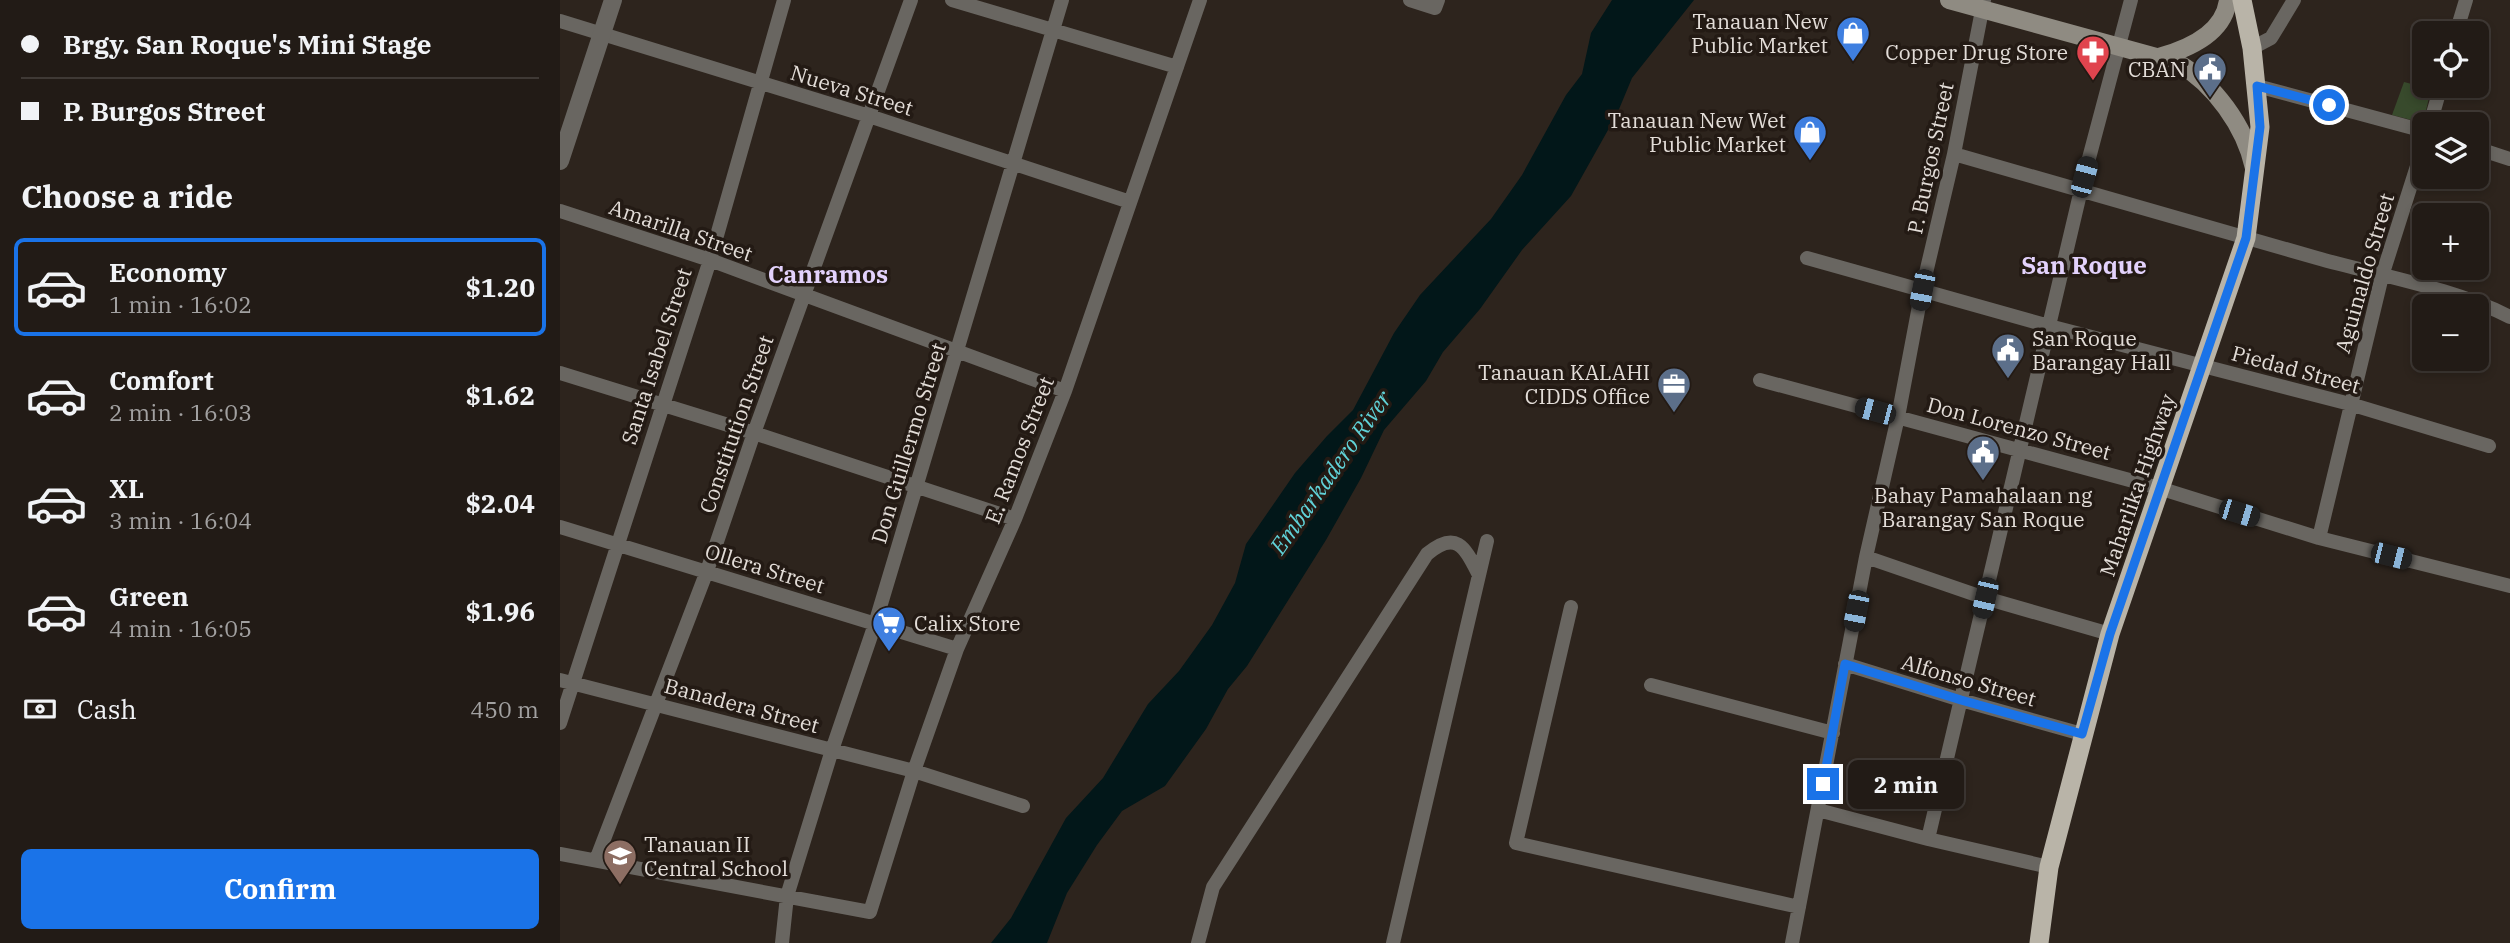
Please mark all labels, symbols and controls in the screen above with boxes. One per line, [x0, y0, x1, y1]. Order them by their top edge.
place label: Tanauan New Public Market [1691, 7, 1829, 59]
shop icon: Tanauan New Public Market [1834, 14, 1872, 63]
map controls [2412, 21, 2489, 371]
button: locate [2412, 21, 2489, 98]
text: Brgy. San Roque's Mini Stage [63, 27, 432, 61]
pharmacy icon: Copper Drug Store [2074, 33, 2112, 82]
place label: Copper Drug Store [1885, 38, 2068, 66]
public building icon: CBAN [2191, 50, 2229, 99]
place label: CBAN [2128, 55, 2186, 83]
street label: Nueva Street [787, 58, 917, 122]
street label: P. Burgos Street [1900, 80, 1960, 236]
route start [2313, 89, 2345, 121]
text: P. Burgos Street [63, 94, 265, 128]
place label: Tanauan New Wet Public Market [1607, 106, 1786, 158]
button: layers [2412, 112, 2489, 189]
shop icon: Tanauan New Wet Public Market [1791, 113, 1829, 162]
car [2069, 154, 2100, 200]
text: Choose a ride [21, 175, 233, 217]
street label: Aguinaldo Street [2328, 190, 2400, 356]
street label: Amarilla Street [606, 192, 756, 268]
button: + [2412, 203, 2489, 280]
district label: San Roque [2021, 249, 2147, 281]
text: Economy [109, 255, 227, 289]
icon: car [25, 256, 88, 319]
district label: Canramos [768, 258, 888, 290]
street label: Santa Isabel Street [614, 264, 698, 448]
car [1908, 267, 1937, 313]
text: $1.20 [465, 270, 535, 304]
text: 1 min · 16:02 [109, 289, 252, 319]
button: − [2412, 294, 2489, 371]
place label: San Roque Barangay Hall [2032, 324, 2171, 376]
street label: Constitution Street [692, 331, 780, 517]
public building icon: San Roque Barangay Hall [1989, 331, 2027, 380]
street label: Piedad Street [2229, 338, 2363, 400]
street label: Don Guillermo Street [864, 339, 952, 547]
place label: Tanauan KALAHI CIDDS Office [1478, 358, 1650, 410]
text: Comfort [109, 363, 214, 397]
icon: car [25, 364, 88, 427]
office icon: Tanauan KALAHI CIDDS Office [1655, 365, 1693, 414]
street label: E. Ramos Street [978, 372, 1060, 528]
text: $1.62 [465, 378, 535, 412]
water label: Embarkadero River [1262, 384, 1398, 560]
street label: Maharlika Highway [2093, 389, 2182, 580]
street label: Don Lorenzo Street [1924, 390, 2114, 466]
car [1852, 395, 1899, 427]
text: 2 min · 16:03 [109, 397, 252, 427]
public building icon: Bahay Pamahalaan ng Barangay San Roque [1964, 433, 2002, 482]
text: XL [109, 471, 144, 505]
icon: car [25, 472, 88, 535]
place label: Bahay Pamahalaan ng Barangay San Roque [1874, 481, 2093, 533]
text: $2.04 [465, 486, 535, 520]
car [2216, 497, 2263, 529]
text: 3 min · 16:04 [109, 505, 252, 535]
street label: Ollera Street [702, 537, 828, 599]
car [2369, 541, 2414, 571]
car [1971, 575, 2000, 621]
text: Green [109, 579, 189, 613]
icon: car [25, 580, 88, 643]
car [1842, 588, 1871, 634]
text: $1.96 [465, 594, 535, 628]
supermarket icon: Calix Store [870, 604, 908, 653]
place label: Calix Store [914, 609, 1021, 637]
text: 4 min · 16:05 [109, 613, 252, 643]
street label: Alfonso Street [1898, 647, 2040, 713]
street label: Banadera Street [662, 671, 822, 739]
icon: cash [21, 690, 59, 728]
text: Cash [77, 692, 137, 726]
text: 450 m [470, 694, 539, 724]
callout: 2 min [1848, 760, 1963, 808]
route end [1807, 768, 1839, 800]
text: 2 min [1874, 769, 1938, 799]
place label: Tanauan II Central School [644, 830, 788, 882]
school or university icon: Tanauan II Central School [601, 837, 639, 886]
button: Confirm [21, 849, 539, 929]

